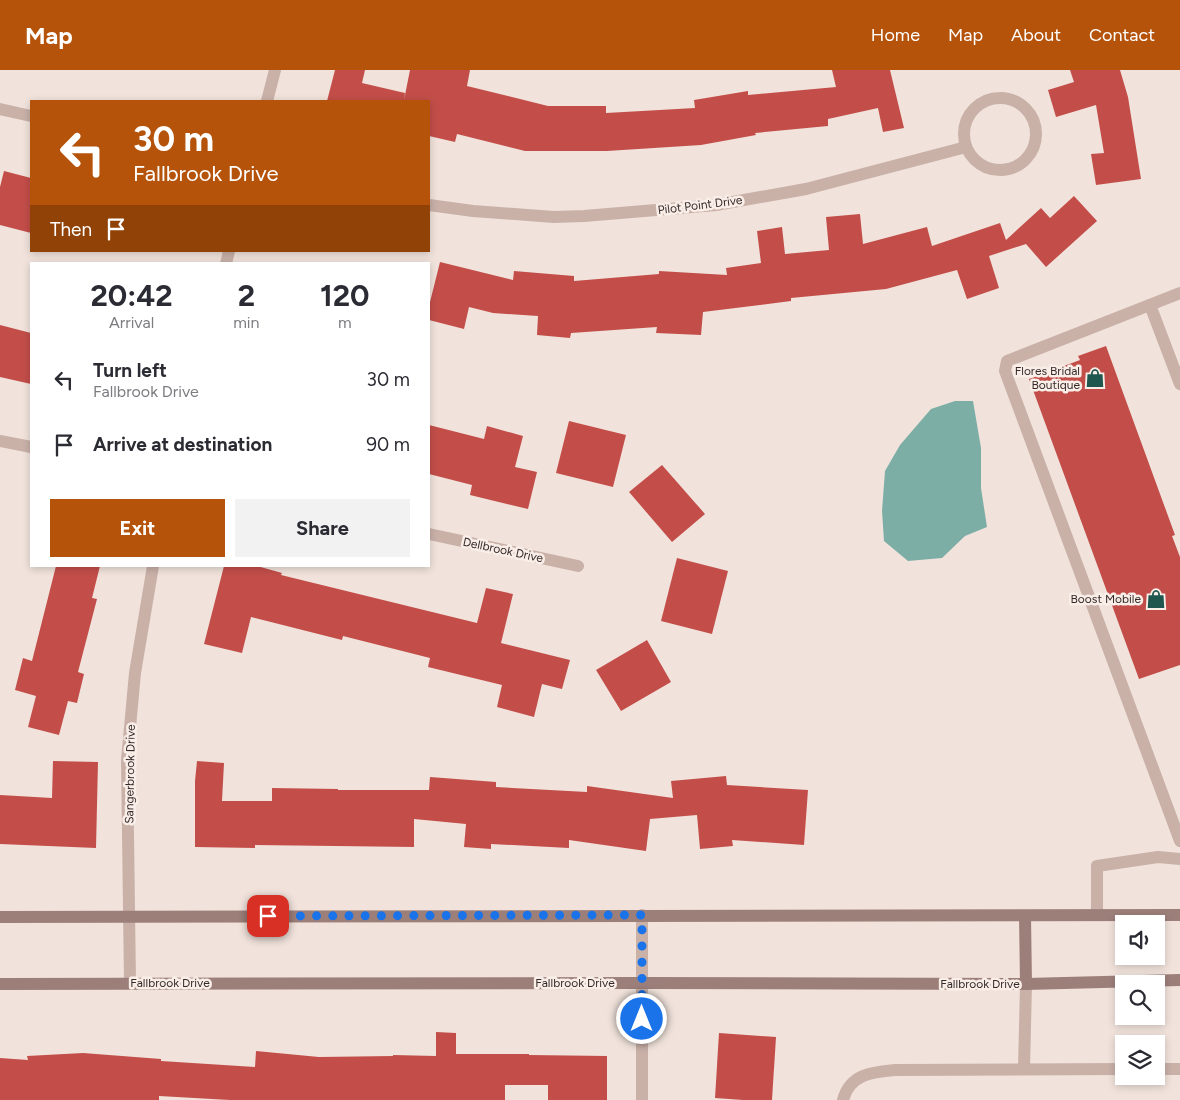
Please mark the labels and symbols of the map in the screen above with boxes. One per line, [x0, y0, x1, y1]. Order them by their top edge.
street label: Pilot Point Drive [657, 193, 744, 217]
place label: Flores Bridal Boutique [1015, 364, 1080, 392]
shop icon: Flores Bridal Boutique [1084, 367, 1106, 389]
street label: Dellbrook Drive [462, 535, 545, 565]
shop icon: Boost Mobile [1145, 588, 1167, 610]
place label: Boost Mobile [1071, 592, 1141, 606]
street label: Sangerbrook Drive [122, 724, 138, 824]
pin [247, 895, 289, 937]
street label: Fallbrook Drive [130, 976, 210, 990]
street label: Fallbrook Drive [535, 976, 615, 990]
street label: Fallbrook Drive [940, 977, 1020, 991]
position arrow [615, 992, 667, 1044]

